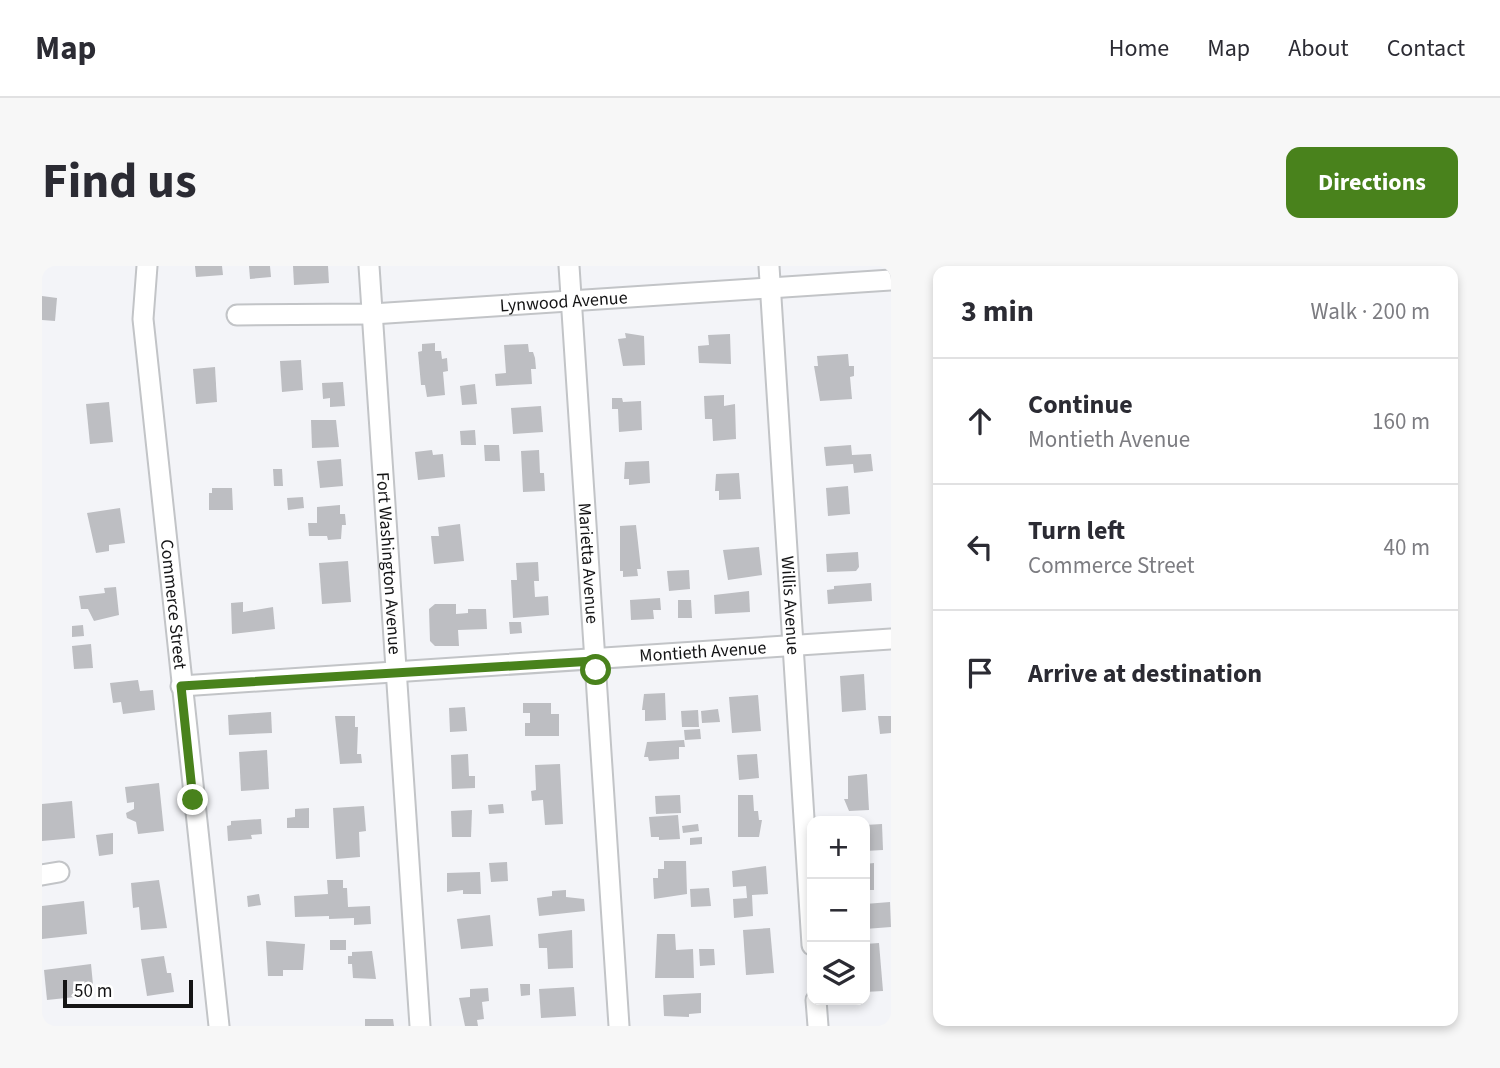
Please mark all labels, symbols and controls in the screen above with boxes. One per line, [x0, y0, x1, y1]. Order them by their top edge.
text: Map [35, 25, 96, 72]
text: Home [1109, 31, 1169, 66]
text: Map [1207, 31, 1250, 66]
text: About [1288, 31, 1349, 66]
text: Contact [1387, 31, 1465, 66]
text: Find us [42, 147, 197, 217]
button: Directions [1286, 147, 1458, 218]
street label: Lynwood Avenue [499, 285, 628, 319]
text: 3 min [961, 290, 1034, 333]
text: Walk · 200 m [1311, 295, 1430, 328]
text: Continue [1028, 386, 1133, 423]
icon: ahead [961, 402, 999, 440]
text: 160 m [1372, 405, 1430, 438]
text: Montieth Avenue [1028, 423, 1190, 456]
street label: Fort Washington Avenue [370, 471, 407, 655]
street label: Marietta Avenue [572, 502, 605, 625]
text: Turn left [1028, 512, 1125, 549]
icon: left [961, 528, 999, 566]
text: 40 m [1383, 531, 1430, 564]
street label: Commerce Street [154, 538, 193, 670]
text: Commerce Street [1028, 549, 1195, 582]
street label: Willis Avenue [774, 555, 806, 656]
street label: Montieth Avenue [639, 635, 767, 669]
route start [580, 654, 611, 685]
icon: arrive [961, 654, 999, 692]
text: Arrive at destination [1028, 655, 1262, 692]
route end [177, 784, 208, 815]
map controls [807, 816, 870, 1005]
button: + [807, 816, 870, 879]
button: − [807, 879, 870, 942]
button: layers [807, 942, 870, 1005]
scale bar [63, 977, 192, 1009]
text: 50 m [74, 978, 112, 1005]

